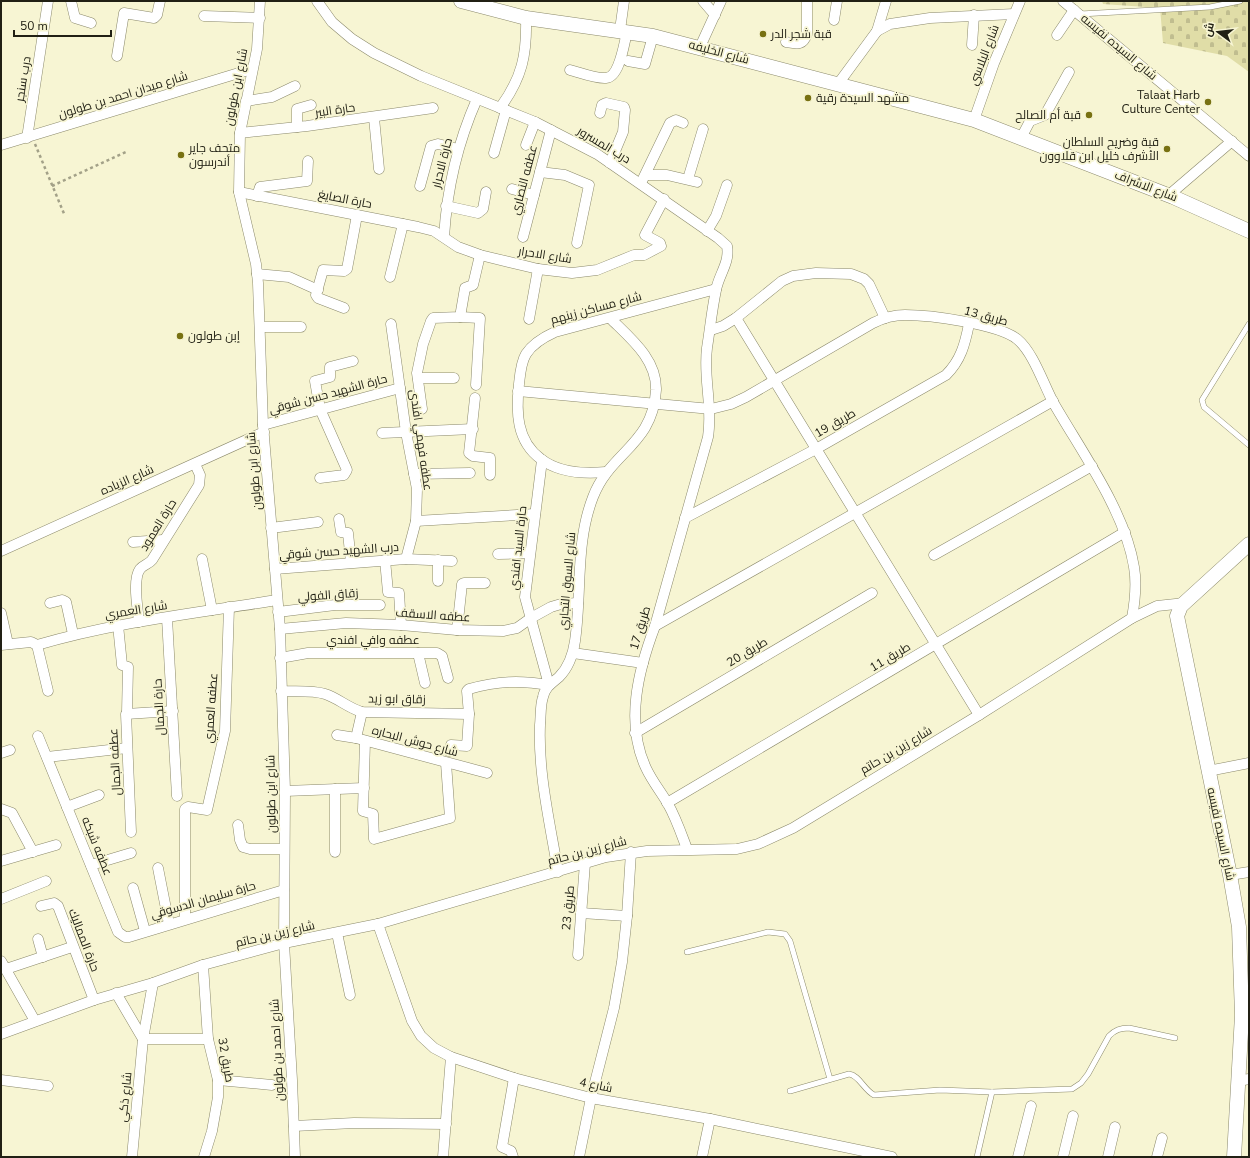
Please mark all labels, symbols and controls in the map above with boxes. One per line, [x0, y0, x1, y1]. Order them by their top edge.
street label: شارع السيده نفيسه [1078, 10, 1161, 84]
scale bar [14, 12, 111, 38]
north arrow [1198, 12, 1238, 52]
text: 50 m [20, 18, 48, 34]
text: ش [1200, 21, 1218, 38]
street label: شارع البلاسي [965, 22, 1005, 88]
place label: قبة شجر الدر [770, 26, 832, 42]
marker: قبة شجر الدر [758, 29, 768, 39]
street label: شارع الخليفه [687, 36, 751, 68]
street label: شارع ابن طولون [221, 47, 251, 127]
street label: درب سنجر [11, 55, 35, 104]
street label: شارع ميدان احمد بن طولون [56, 68, 190, 122]
place label: Talaat Harb Culture Center [1122, 87, 1201, 117]
place label: مشهد السيدة رقية [816, 90, 909, 106]
marker: مشهد السيدة رقية [803, 93, 813, 103]
marker: Talaat Harb Culture Center [1203, 97, 1213, 107]
street label: حارة البير [313, 99, 356, 121]
place label: قبة أم الصالح [1015, 107, 1081, 123]
marker: قبة أم الصالح [1084, 110, 1094, 120]
street label: درب المسرور [573, 122, 634, 167]
place label: قبة وضريح السلطان الأشرف خليل ابن قلاوون [1040, 134, 1159, 164]
street label: حارة الاحرار [428, 136, 456, 191]
place label: متحف جاير أندرسون [188, 140, 240, 170]
street label: عطفه النصاري [507, 143, 543, 217]
marker: قبة وضريح السلطان الأشرف خليل ابن قلاوون [1162, 144, 1172, 154]
marker: متحف جاير أندرسون [176, 150, 186, 160]
street label: شارع الاشراف [1112, 167, 1180, 205]
street label: حارة الصايغ [317, 186, 373, 212]
street label: شارع الاحرار [516, 243, 573, 267]
street label: شارع مساكن زينهم [549, 288, 643, 328]
street label: طريق 13 [962, 302, 1010, 330]
place label: إبن طولون [188, 328, 240, 344]
marker: إبن طولون [175, 331, 185, 341]
street label: حارة الشهيد حسن شوقي [267, 371, 389, 419]
street label: عطفه فهمي افندى [404, 388, 436, 492]
street label: طريق 19 [812, 405, 859, 441]
street label: شارع ابن طولون [243, 431, 265, 511]
street label: شارع الزياده [98, 461, 156, 499]
street label: حارة العمود [136, 496, 180, 554]
street label: حارة السيد افندي [506, 505, 532, 591]
street label: شارع السوق التجاري [555, 531, 581, 631]
street label: درب الشهيد حسن شوقي [279, 539, 400, 565]
street label: زقاق الفولي [297, 585, 359, 607]
street label: شارع العمري [104, 597, 169, 625]
street label: عطفه الاسقف [395, 604, 471, 626]
street label: طريق 17 [626, 604, 654, 652]
street label: عطفه وافي افندي [326, 632, 420, 650]
street label: طريق 20 [724, 634, 770, 670]
street label: طريق 11 [867, 639, 913, 675]
street label: عطفه العمري [201, 672, 223, 744]
street label: حارة الجمال [150, 678, 168, 736]
street label: زقاق ابو زيد [368, 690, 426, 708]
street label: شارع حوش البحاره [370, 722, 460, 760]
street label: شارع زين بن حاتم [857, 722, 935, 778]
street label: عطفه الجمال [105, 728, 125, 796]
street label: شارع ابن طولون [262, 755, 280, 833]
street label: شارع السيده نفيسه [1203, 786, 1239, 882]
street label: عطفه شبكه [78, 814, 116, 878]
street label: شارع زين بن حاتم [546, 833, 628, 869]
street label: حارة سليمان الدسوقي [149, 877, 258, 925]
street label: طريق 23 [558, 885, 578, 931]
street label: حارة المماليك [65, 906, 103, 974]
street label: شارع زين بن حاتم [234, 917, 316, 951]
street label: شارع احمد بن طولون [266, 998, 288, 1102]
street label: طريق 32 [214, 1036, 238, 1084]
street label: شارع ذكي [114, 1071, 138, 1123]
street label: شارع 4 [578, 1074, 614, 1096]

